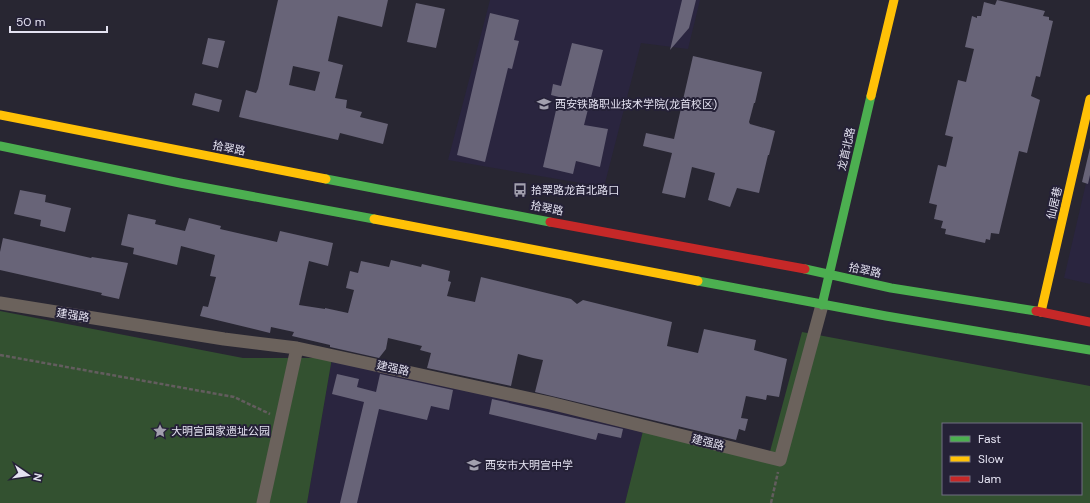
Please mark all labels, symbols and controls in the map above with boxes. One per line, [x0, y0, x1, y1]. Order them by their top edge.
scale bar [10, 8, 107, 34]
text: 50 m [16, 14, 45, 30]
school or university icon: 西安铁路职业技术学院(龙首校区) [536, 96, 552, 112]
place label: 西安铁路职业技术学院(龙首校区) [555, 97, 717, 111]
street label: 龙首北路 [834, 126, 858, 172]
street label: 拾翠路 [211, 138, 247, 158]
bus stop icon: 拾翠路龙首北路口 [512, 182, 528, 198]
place label: 拾翠路龙首北路口 [531, 183, 619, 197]
street label: 仙居巷 [1043, 185, 1065, 221]
street label: 拾翠路 [529, 198, 565, 218]
street label: 拾翠路 [847, 260, 883, 280]
street label: 建强路 [56, 306, 90, 324]
street label: 建强路 [375, 358, 411, 378]
place icon: 大明宫国家遗址公园 [152, 423, 168, 439]
legend [942, 423, 1082, 495]
place label: 大明宫国家遗址公园 [171, 424, 270, 438]
street label: 建强路 [690, 431, 726, 453]
text: Fast [978, 431, 1001, 447]
text: Slow [978, 451, 1004, 467]
north arrow [8, 455, 48, 495]
school or university icon: 西安市大明宫中学 [466, 457, 482, 473]
place label: 西安市大明宫中学 [485, 458, 573, 472]
text: Jam [978, 471, 1001, 487]
text: N [30, 472, 45, 483]

